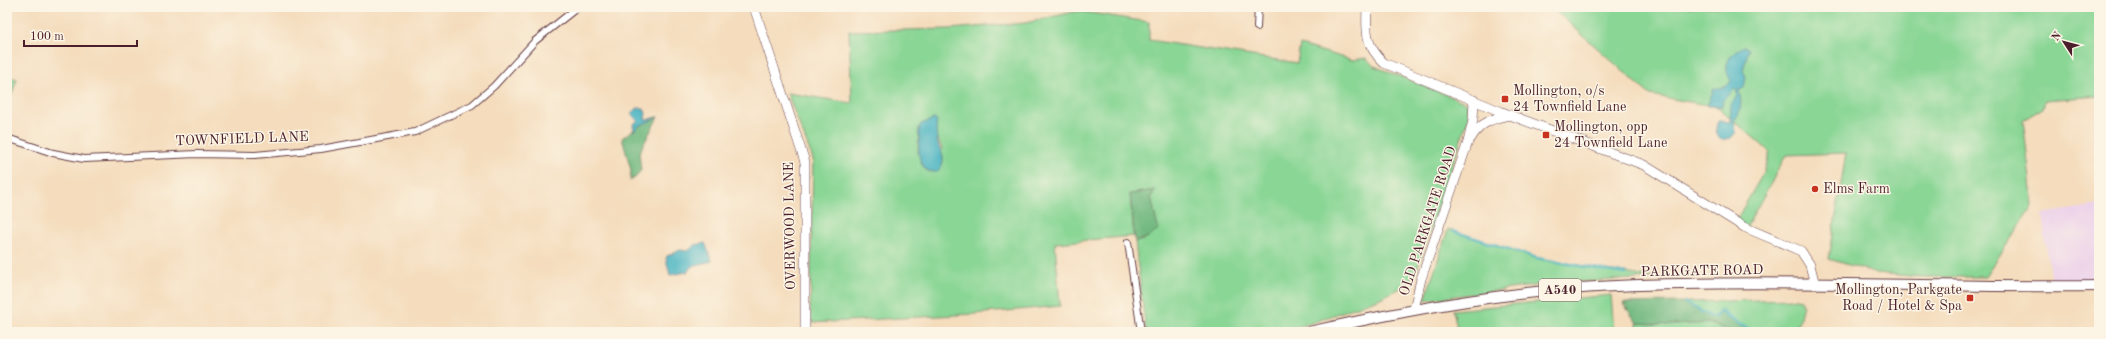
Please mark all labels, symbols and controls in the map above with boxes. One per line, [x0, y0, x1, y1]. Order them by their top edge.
scale bar [24, 22, 137, 48]
north arrow [2044, 22, 2084, 62]
text: N [2050, 30, 2064, 44]
text: 100 m [30, 31, 64, 43]
place label: Mollington, o/s 24 Townfield Lane [1513, 84, 1627, 114]
marker: Mollington, o/s 24 Townfield Lane [1500, 94, 1510, 104]
place label: Mollington, opp 24 Townfield Lane [1554, 120, 1668, 150]
street label: TOWNFIELD LANE [175, 130, 309, 148]
marker: Mollington, opp 24 Townfield Lane [1541, 130, 1551, 140]
street label: OLD PARKGATE ROAD [1397, 144, 1459, 298]
street label: OVERWOOD LANE [782, 162, 798, 290]
place label: Elms Farm [1823, 182, 1890, 196]
marker: Elms Farm [1810, 184, 1820, 194]
street label: PARKGATE ROAD [1641, 263, 1763, 279]
road number: A540 [1539, 279, 1581, 301]
place label: Mollington, Parkgate Road / Hotel & Spa [1835, 283, 1962, 313]
marker: Mollington, Parkgate Road / Hotel & Spa [1965, 293, 1975, 303]

